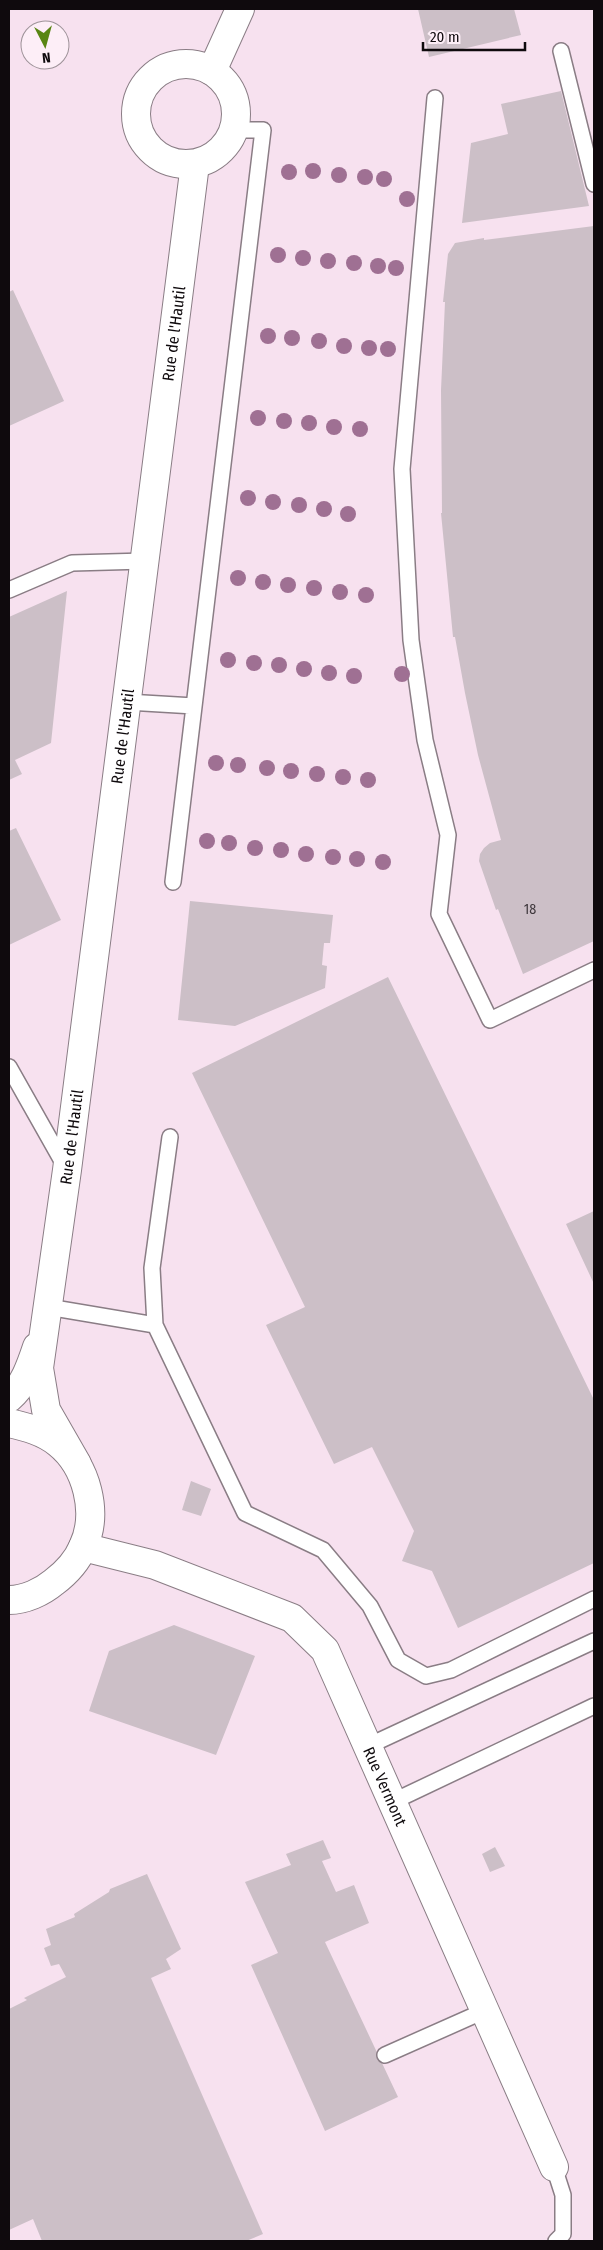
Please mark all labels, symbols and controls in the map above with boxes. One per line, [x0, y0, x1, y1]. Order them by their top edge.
north arrow [20, 20, 70, 70]
scale bar [423, 20, 526, 52]
text: 20 m [430, 28, 460, 46]
text: N [41, 49, 51, 66]
street label: Rue de l'Hautil [158, 285, 189, 382]
street label: Rue de l'Hautil [107, 688, 138, 785]
house number: 18 [524, 901, 536, 918]
street label: Rue de l'Hautil [56, 1088, 87, 1186]
street label: Rue Vermont [360, 1744, 411, 1829]

